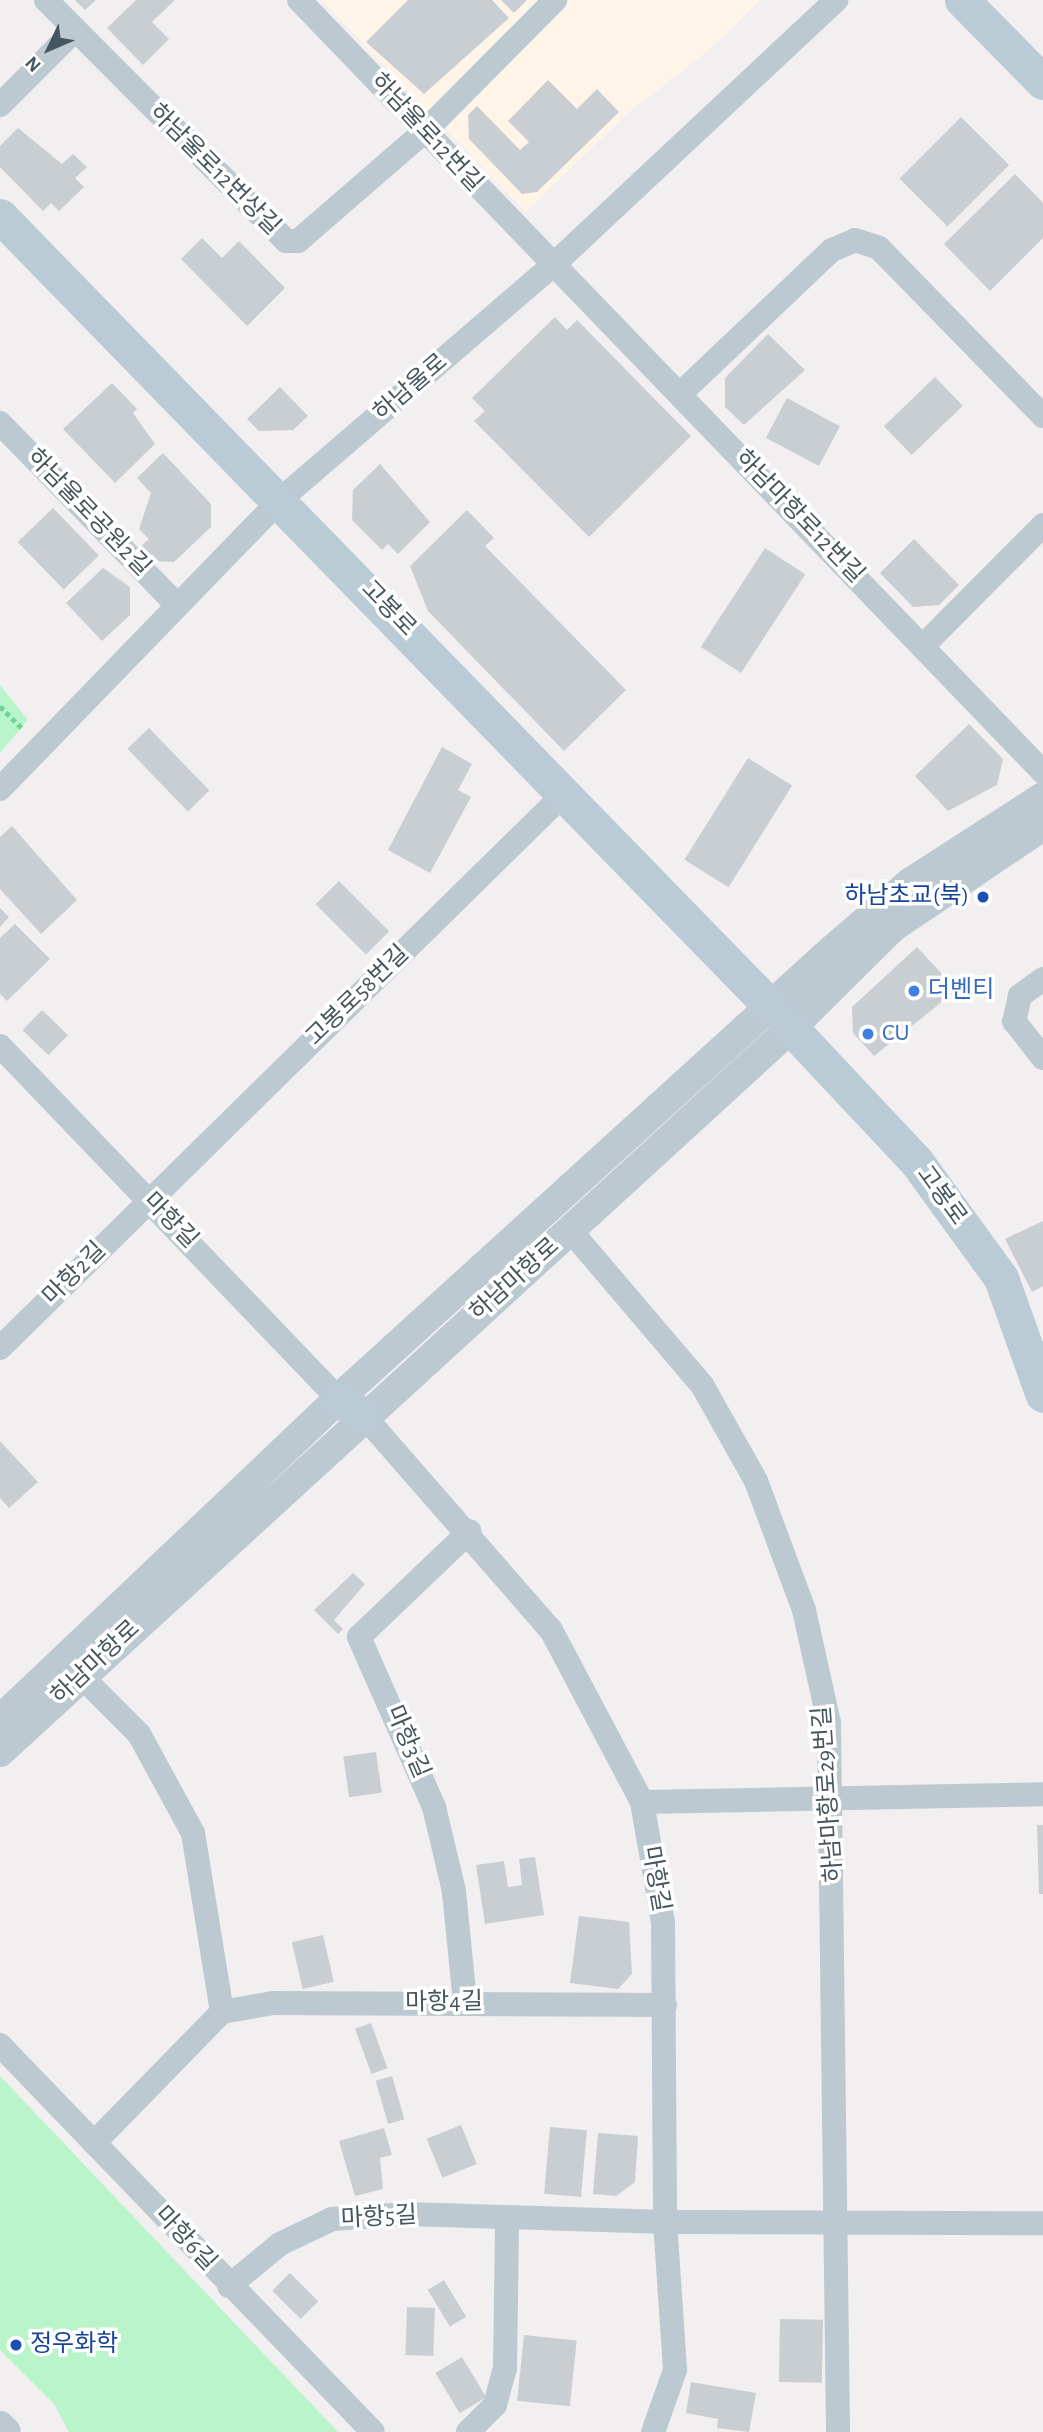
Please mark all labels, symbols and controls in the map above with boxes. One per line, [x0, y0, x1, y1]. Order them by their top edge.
north arrow [14, 14, 84, 84]
text: N [22, 53, 45, 75]
street label: 하남울로12번길 [364, 68, 488, 198]
street label: 하남울로12번상길 [142, 98, 286, 242]
street label: 하남울로 [368, 348, 454, 428]
street label: 하남울로공원2길 [20, 443, 156, 583]
street label: 하남마항로12번길 [728, 445, 870, 589]
street label: 고봉로 [355, 575, 421, 643]
place label: 하남초교(북) [844, 883, 969, 911]
marker: 하남초교(북) [975, 889, 991, 905]
street label: 고봉로58번길 [301, 940, 415, 1052]
place label: 더벤티 [928, 977, 994, 1005]
marker: 더벤티 [906, 983, 922, 999]
place label: CU [882, 1020, 910, 1048]
marker: CU [860, 1026, 876, 1042]
street label: 고봉로 [910, 1161, 972, 1231]
street label: 마항길 [137, 1187, 203, 1255]
street label: 하남마항로 [464, 1232, 566, 1328]
street label: 마항2길 [38, 1237, 112, 1311]
street label: 하남마항로 [46, 1615, 146, 1711]
street label: 마항3길 [379, 1701, 435, 1783]
street label: 하남마항로29번길 [808, 1705, 850, 1883]
street label: 마항길 [635, 1844, 675, 1914]
street label: 마항4길 [405, 1988, 483, 2018]
street label: 마항6길 [148, 2201, 222, 2277]
street label: 마항5길 [340, 2202, 418, 2234]
place label: 정우화학 [30, 2331, 118, 2359]
marker: 정우화학 [8, 2337, 24, 2353]

